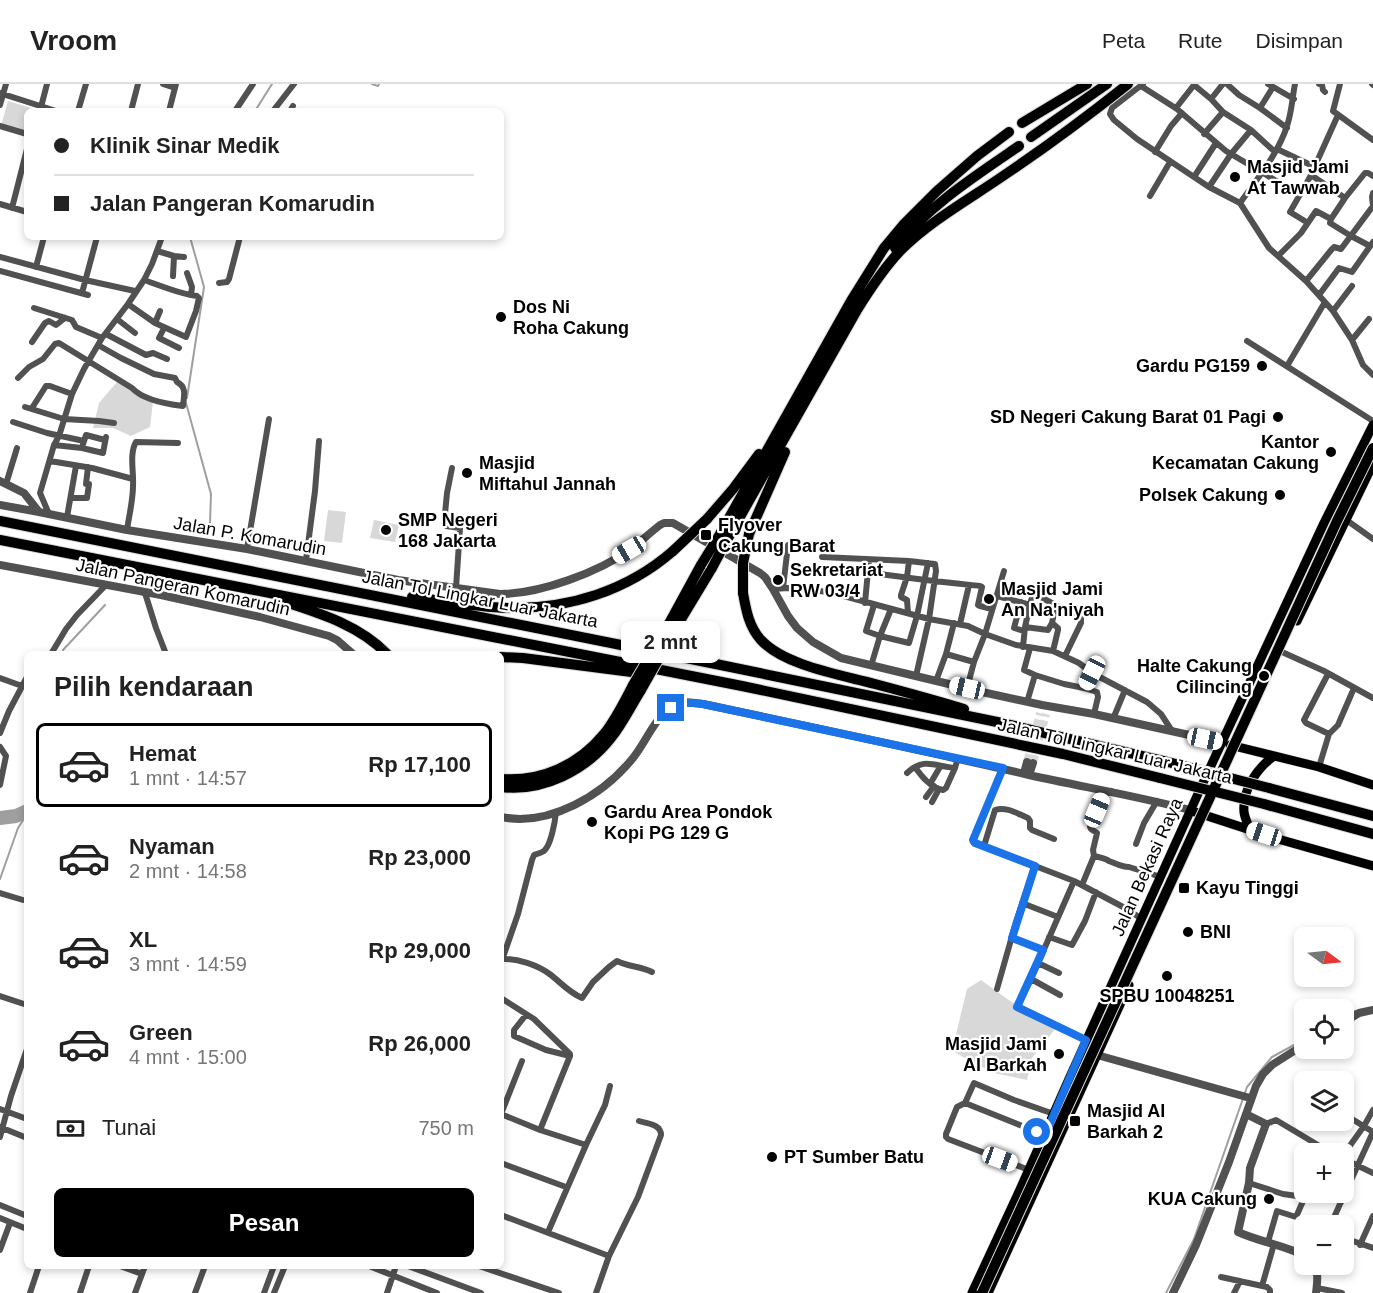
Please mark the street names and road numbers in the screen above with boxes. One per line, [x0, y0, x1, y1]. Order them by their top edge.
street label: Jalan P. Komarudin [172, 513, 328, 559]
street label: Jalan Pangeran Komarudin [74, 555, 292, 619]
street label: Jalan Tol Lingkar Luar Jakarta [360, 566, 601, 632]
street label: Jalan Tol Lingkar Luar Jakarta [996, 714, 1235, 788]
street label: Jalan Bekasi Raya [1108, 794, 1187, 939]

